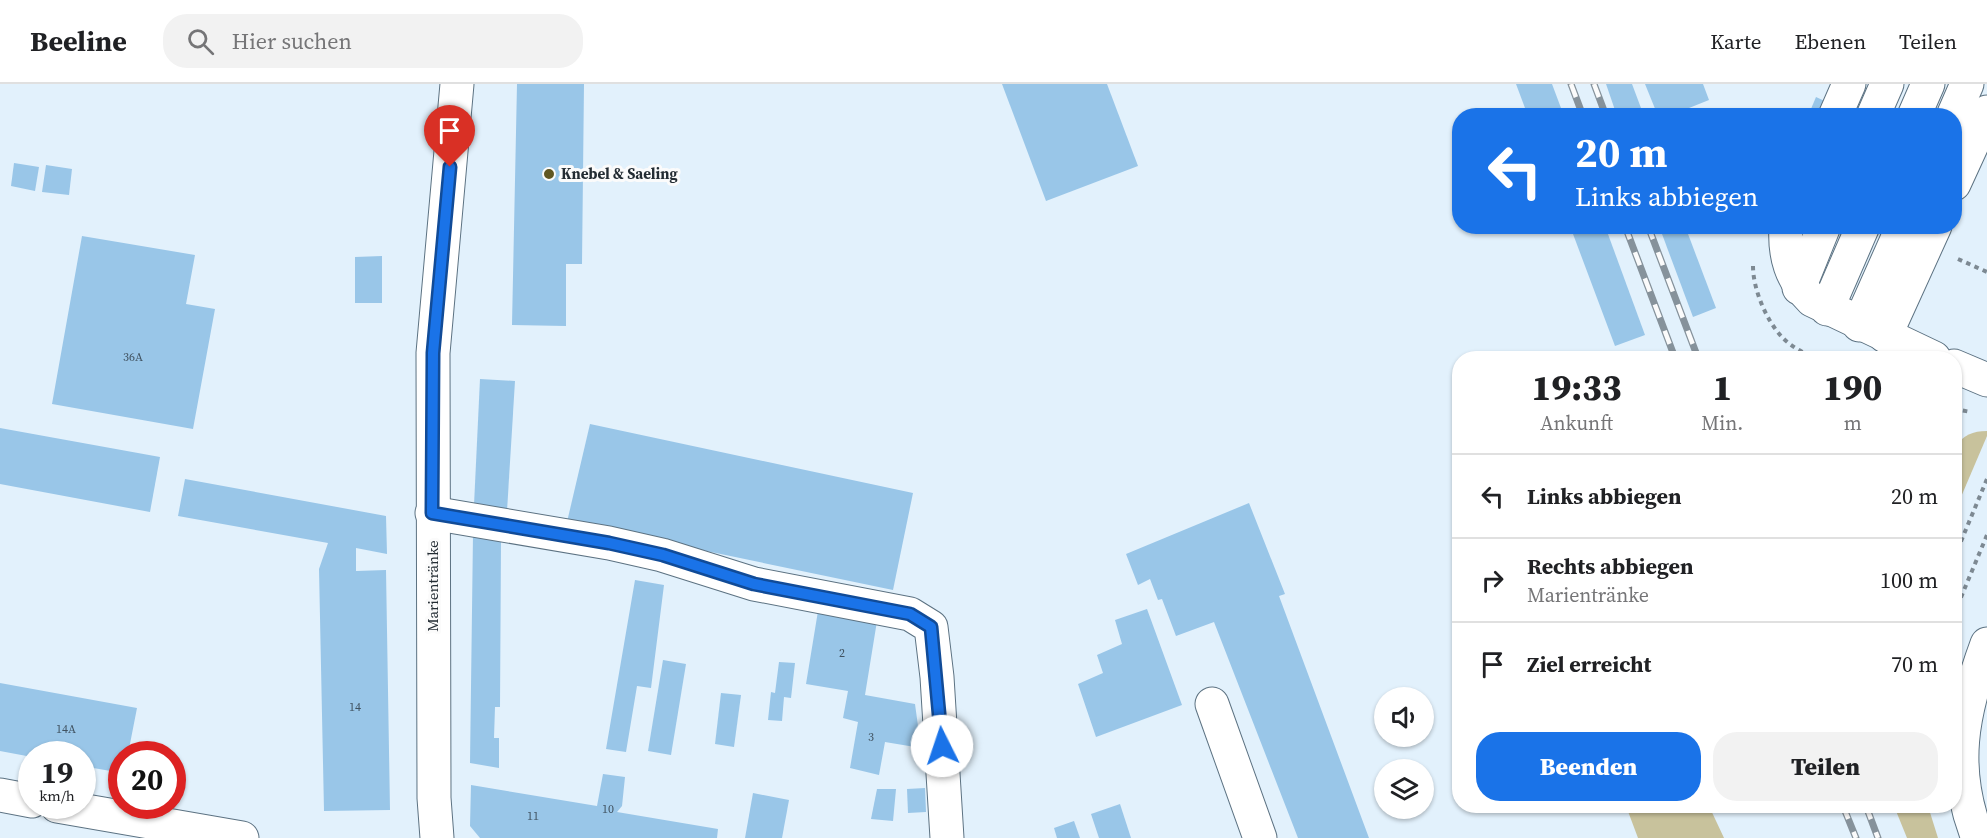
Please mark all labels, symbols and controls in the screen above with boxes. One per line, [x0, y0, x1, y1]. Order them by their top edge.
search box [163, 14, 583, 68]
text: Beeline [30, 22, 127, 60]
icon: search [184, 25, 217, 58]
text: Hier suchen [232, 26, 352, 56]
text: Karte [1710, 27, 1761, 56]
text: Ebenen [1794, 27, 1866, 56]
text: Teilen [1899, 27, 1957, 56]
pin [424, 105, 475, 167]
icon: arrive [433, 114, 466, 147]
text: 20 m [1575, 123, 1668, 181]
icon: left [1476, 132, 1554, 210]
place label: Knebel & Saeling [561, 163, 678, 184]
marker: Knebel & Saeling [542, 167, 556, 181]
text: Links abbiegen [1575, 178, 1758, 215]
house number: 36A [123, 349, 143, 365]
text: 19:33 [1532, 363, 1622, 412]
text: 1 [1712, 363, 1732, 412]
text: 190 [1823, 363, 1882, 412]
text: Ankunft [1540, 409, 1613, 437]
text: Min. [1701, 409, 1743, 437]
text: m [1844, 409, 1862, 437]
icon: left [1476, 480, 1509, 513]
text: Links abbiegen [1527, 481, 1682, 511]
text: 20 m [1891, 481, 1938, 511]
street label: Marientränke [422, 540, 443, 632]
text: Rechts abbiegen [1527, 551, 1694, 581]
icon: right [1476, 564, 1509, 597]
text: 100 m [1880, 565, 1938, 595]
text: Marientränke [1527, 581, 1649, 609]
house number: 2 [839, 645, 845, 661]
icon: arrive [1476, 648, 1509, 681]
text: Ziel erreicht [1527, 649, 1651, 679]
text: 70 m [1891, 649, 1938, 679]
map controls [1374, 687, 1434, 819]
button: sound [1374, 687, 1434, 747]
house number: 14 [349, 699, 361, 715]
position arrow [910, 714, 974, 778]
house number: 14A [56, 721, 76, 737]
house number: 3 [868, 729, 874, 745]
button: Beenden [1476, 732, 1701, 801]
button: Teilen [1713, 732, 1938, 801]
speed limit sign: 20 [108, 741, 186, 819]
text: 19 [41, 752, 73, 793]
button: layers [1374, 759, 1434, 819]
text: km/h [39, 785, 75, 806]
house number: 10 [602, 801, 614, 817]
house number: 11 [527, 808, 539, 824]

